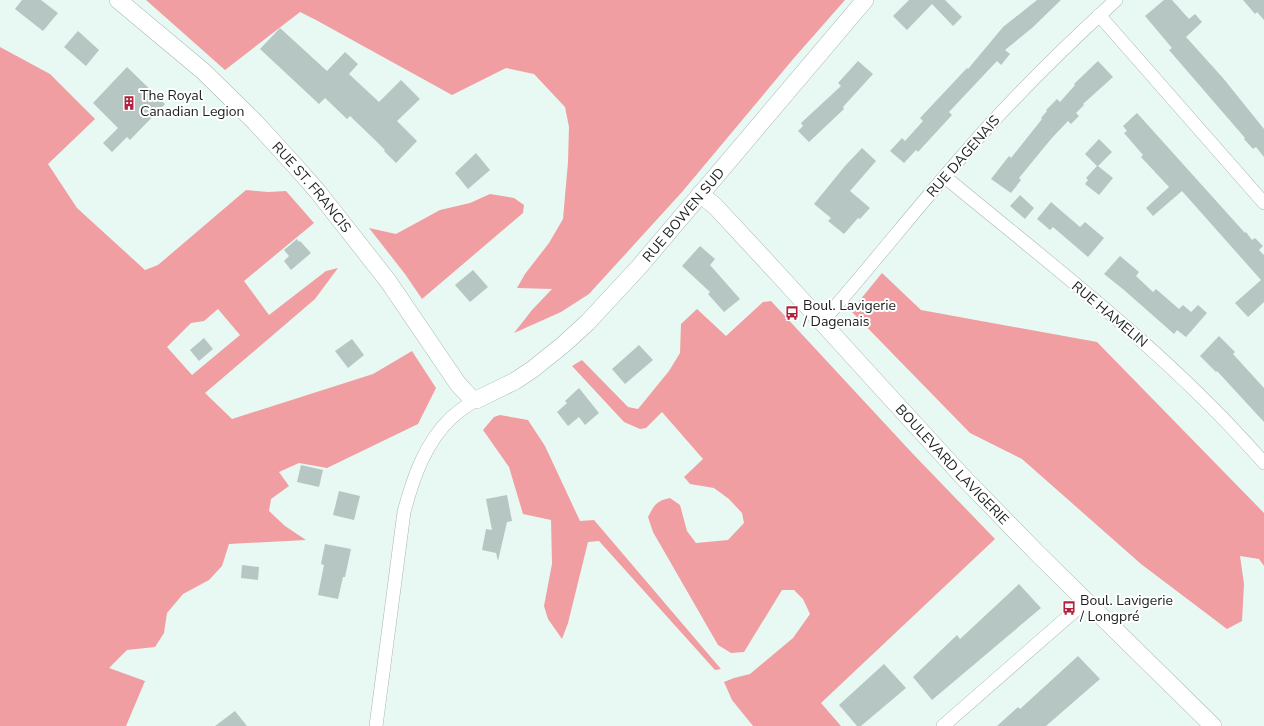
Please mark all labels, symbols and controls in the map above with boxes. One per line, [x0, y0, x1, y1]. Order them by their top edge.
place label: The Royal Canadian Legion [140, 86, 245, 121]
building icon: The Royal Canadian Legion [121, 95, 137, 111]
street label: RUE DAGENAIS [923, 111, 1004, 201]
street label: RUE ST. FRANCIS [268, 138, 356, 237]
street label: RUE BOWEN SUD [638, 164, 729, 266]
street label: RUE HAMELIN [1068, 277, 1152, 352]
place label: Boul. Lavigerie / Dagenais [802, 296, 896, 331]
bus stop icon: Boul. Lavigerie / Dagenais [784, 305, 800, 321]
street label: BOULEVARD LAVIGERIE [891, 400, 1013, 529]
place label: Boul. Lavigerie / Longpré [1079, 591, 1173, 626]
bus stop icon: Boul. Lavigerie / Longpré [1061, 600, 1077, 616]

